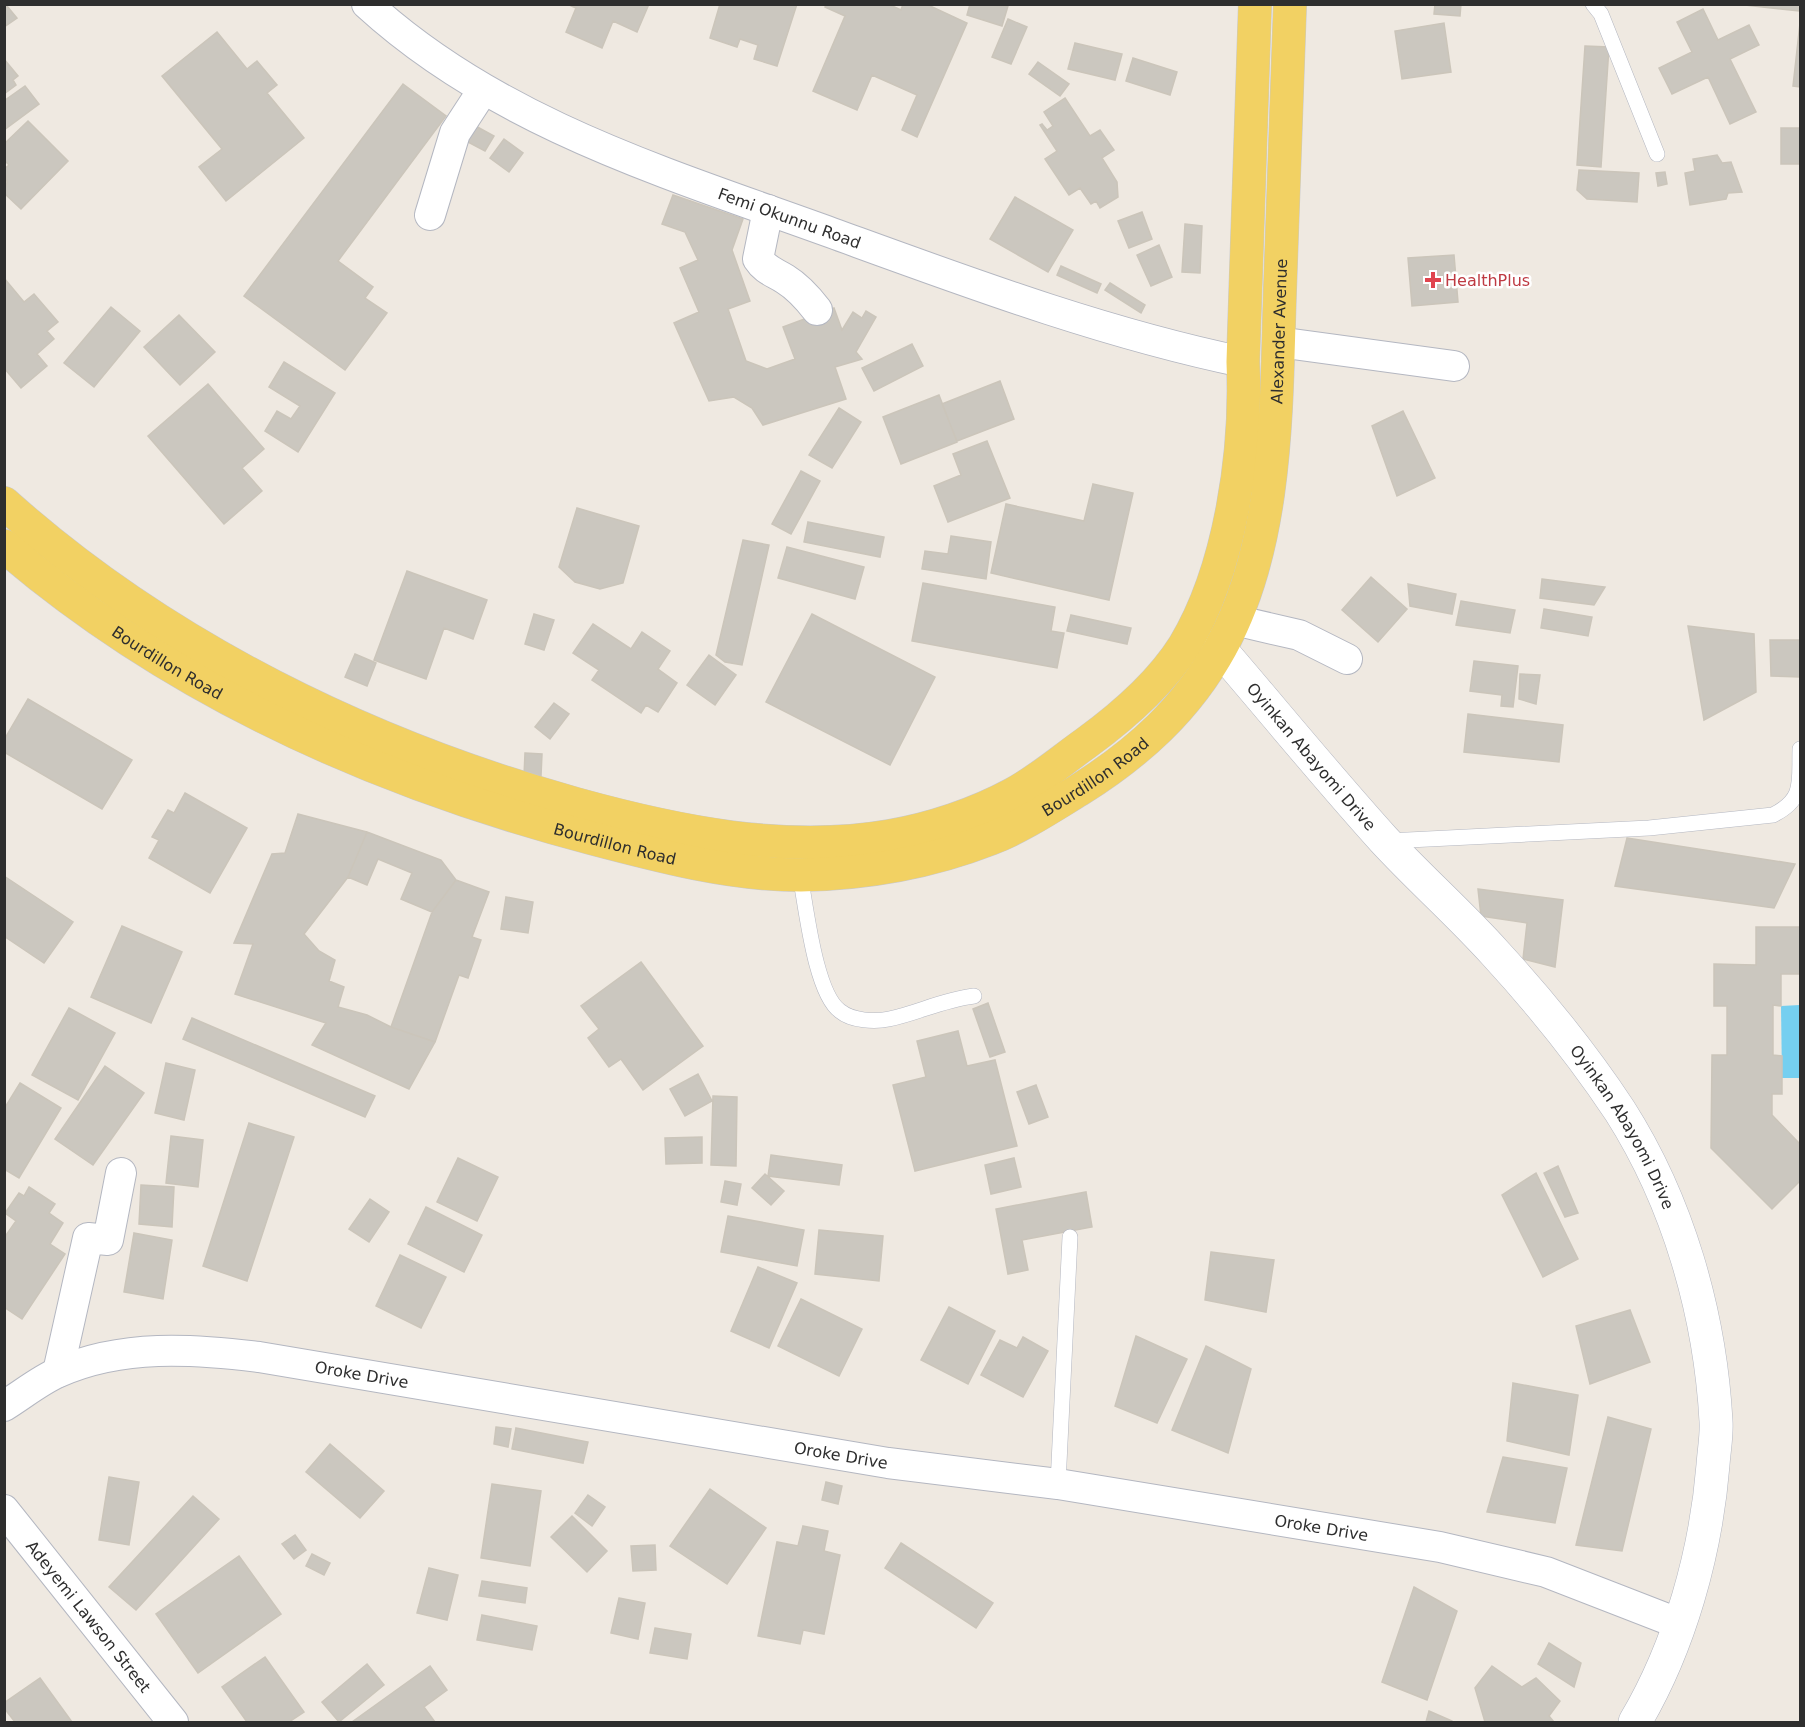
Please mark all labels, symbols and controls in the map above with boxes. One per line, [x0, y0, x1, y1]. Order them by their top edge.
street label: Femi Okunnu Road [715, 184, 863, 253]
street label: Alexander Avenue [1267, 258, 1291, 404]
place label: HealthPlus [1445, 271, 1530, 290]
marker: HealthPlus [1426, 273, 1440, 287]
street label: Bourdillon Road [108, 622, 226, 704]
street label: Oyinkan Abayomi Drive [1243, 679, 1380, 834]
street label: Bourdillon Road [1039, 733, 1153, 820]
street label: Bourdillon Road [551, 819, 678, 869]
street label: Oyinkan Abayomi Drive [1566, 1041, 1678, 1212]
street label: Oroke Drive [313, 1358, 410, 1392]
street label: Oroke Drive [793, 1438, 889, 1473]
street label: Oroke Drive [1273, 1511, 1370, 1545]
street label: Adeyemi Lawson Street [22, 1537, 155, 1696]

